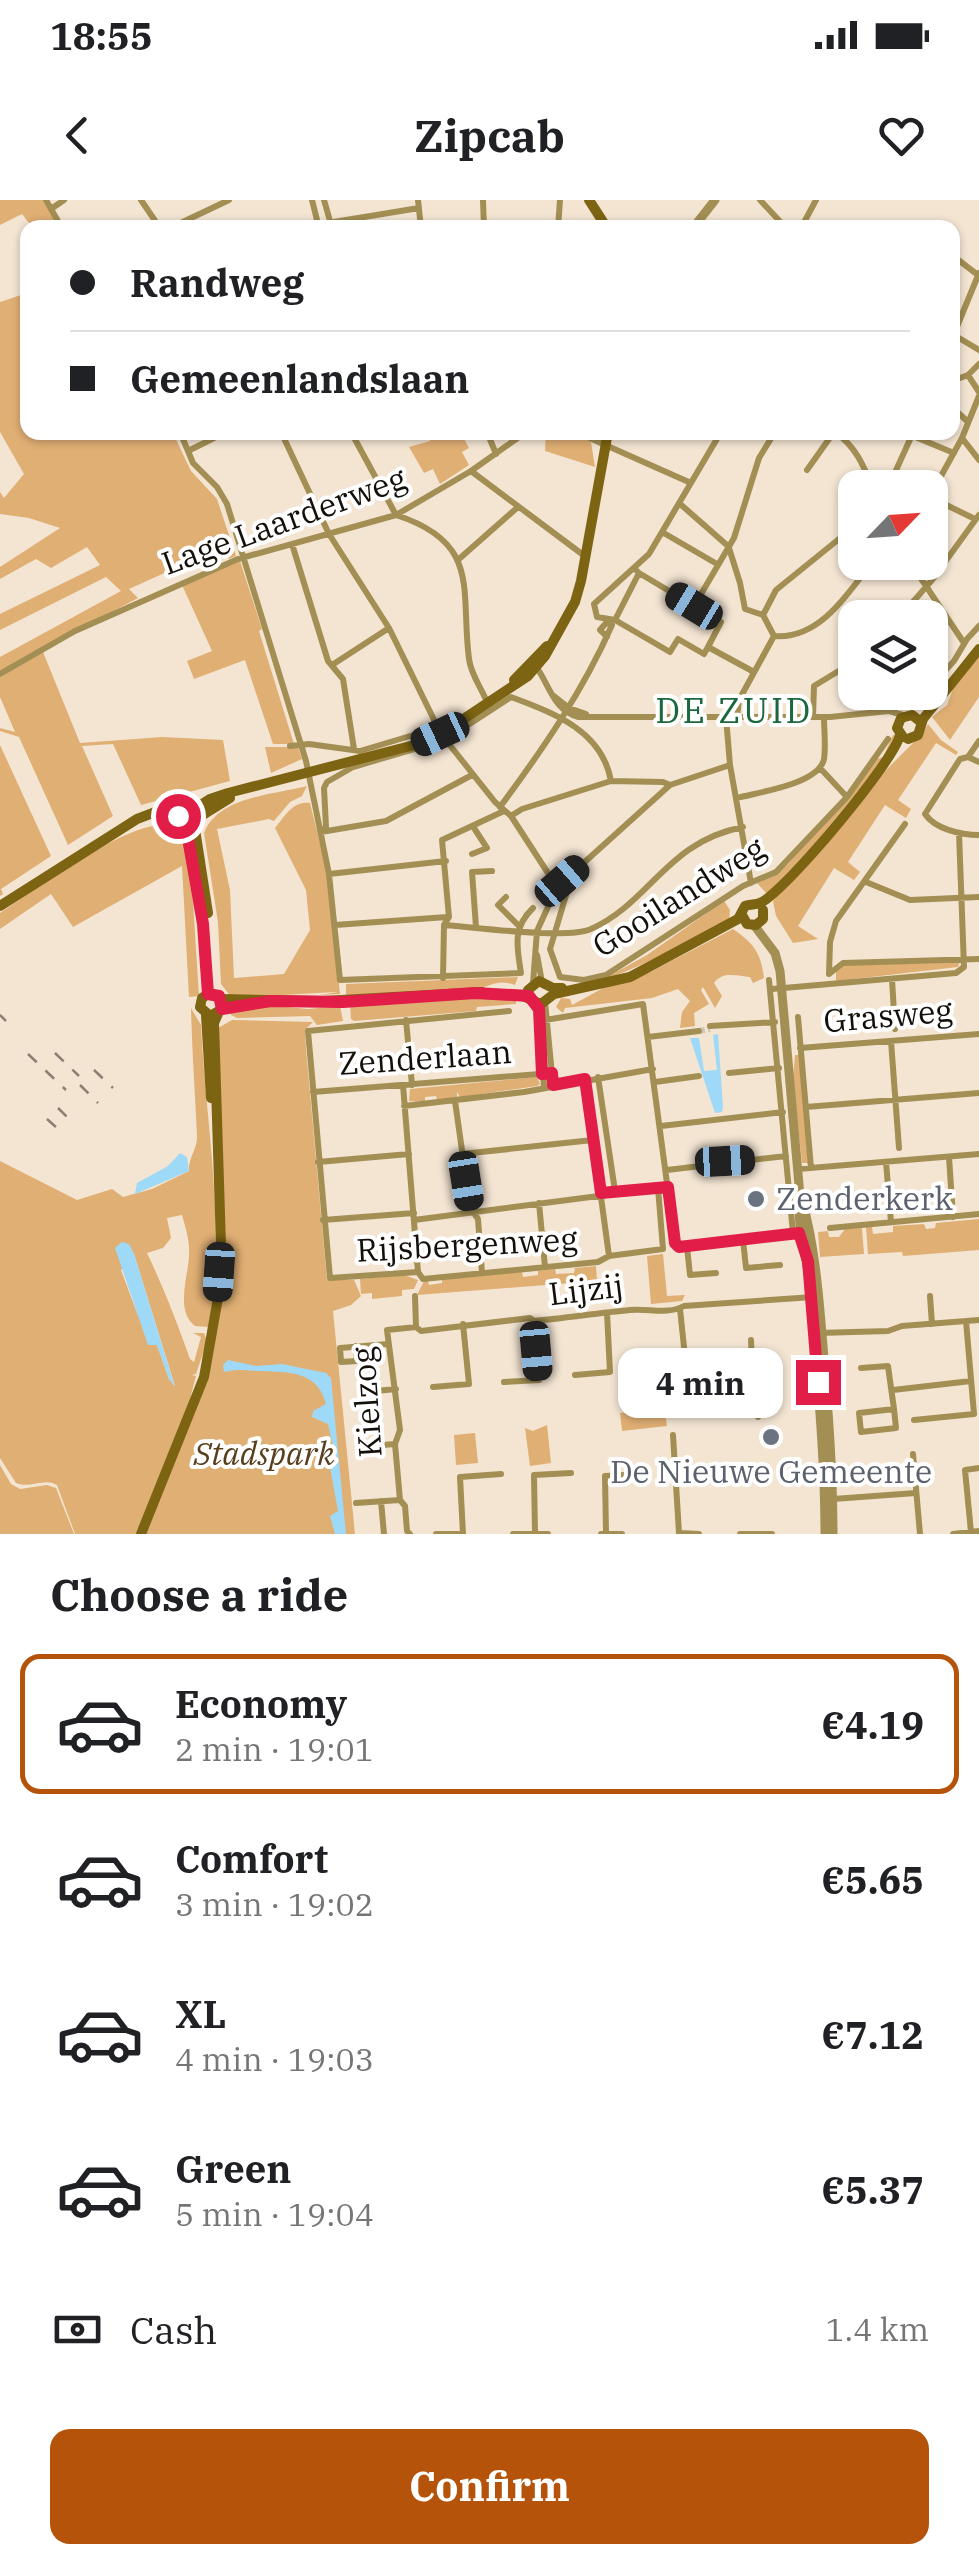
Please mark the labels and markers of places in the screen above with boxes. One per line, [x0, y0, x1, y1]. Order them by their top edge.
place label: Zenderkerk [776, 1177, 953, 1219]
marker: Zenderkerk [745, 1188, 767, 1210]
marker: De Nieuwe Gemeente [760, 1426, 782, 1448]
place label: De Nieuwe Gemeente [610, 1450, 932, 1492]

